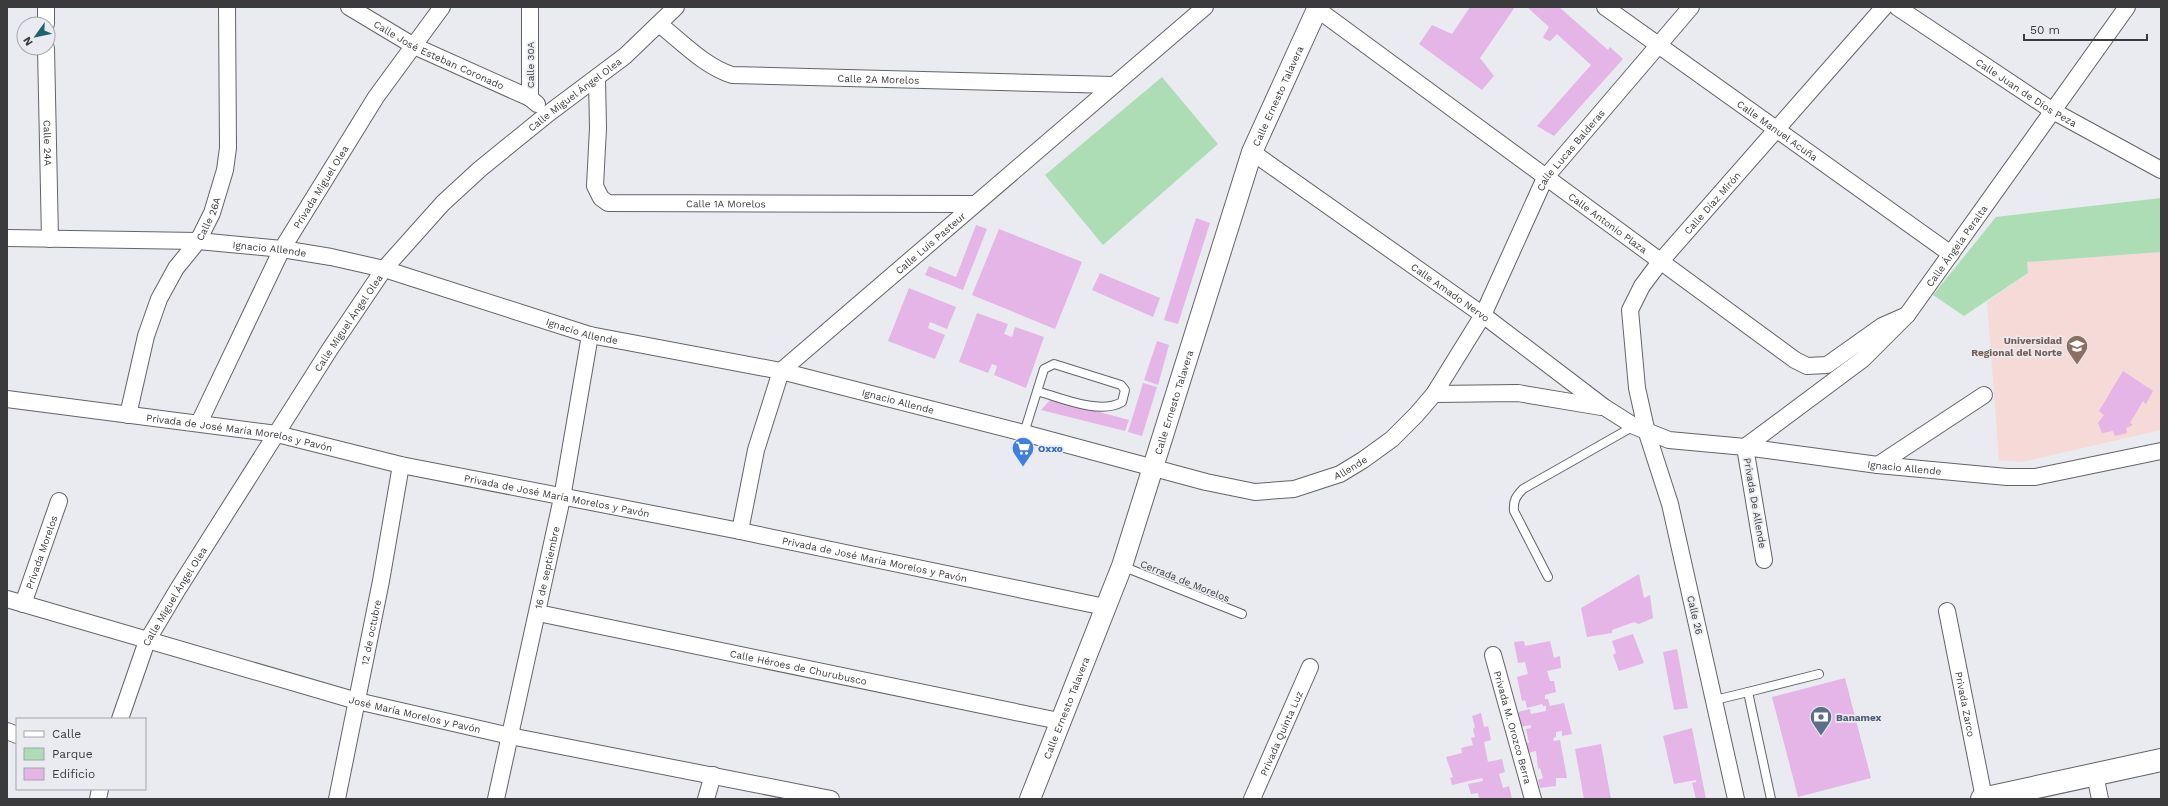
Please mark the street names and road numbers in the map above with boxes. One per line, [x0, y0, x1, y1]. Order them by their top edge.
street label: Calle José Esteban Coronado [372, 18, 506, 91]
street label: Calle 30A [525, 41, 536, 88]
street label: Calle Ernesto Talavera [1250, 44, 1305, 148]
street label: Calle Miguel Ángel Olea [526, 55, 624, 133]
street label: Calle Juan de Dios Peza [1974, 56, 2079, 129]
street label: Calle 2A Morelos [837, 72, 919, 85]
street label: Calle Manuel Acuña [1735, 98, 1820, 163]
street label: Calle Lucas Balderas [1534, 107, 1607, 193]
street label: Calle 24A [42, 120, 54, 167]
street label: Privada Miguel Olea [291, 143, 350, 230]
street label: Calle Díaz Mirón [1682, 169, 1742, 236]
street label: Calle Antonio Plaza [1567, 190, 1650, 255]
street label: Calle 26A [194, 195, 222, 242]
street label: Calle 1A Morelos [686, 198, 766, 209]
street label: Calle Ángela Peralta [1924, 203, 1989, 289]
street label: Calle Luis Pasteur [893, 210, 967, 276]
street label: Ignacio Allende [232, 239, 307, 258]
street label: Calle Amado Nervo [1409, 261, 1492, 324]
street label: Calle Miguel Ángel Olea [312, 272, 384, 373]
street label: Ignacio Allende [545, 316, 619, 346]
street label: Calle Ernesto Talavera [1152, 348, 1195, 456]
street label: Ignacio Allende [861, 386, 936, 415]
street label: Privada de José María Morelos y Pavón [146, 412, 334, 453]
street label: Allende [1332, 453, 1369, 481]
street label: Privada De Allende [1742, 457, 1768, 549]
street label: Ignacio Allende [1867, 458, 1942, 476]
street label: Privada de José María Morelos y Pavón [463, 472, 651, 519]
street label: Privada Morelos [23, 514, 59, 590]
street label: 16 de septiembre [532, 525, 561, 610]
street label: Privada de José María Morelos y Pavón [781, 534, 968, 584]
street label: Calle Miguel Ángel Olea [140, 544, 209, 647]
street label: Cerrada de Morelos [1139, 558, 1231, 604]
street label: Calle 26 [1685, 594, 1705, 636]
street label: 12 de octubre [359, 598, 383, 666]
street label: Calle Héroes de Churubusco [729, 647, 868, 687]
street label: Calle Ernesto Talavera [1041, 655, 1091, 760]
street label: Privada M. Orozco Berra [1492, 669, 1534, 785]
street label: Privada Zarco [1954, 671, 1977, 738]
street label: Privada Quinta Luz [1257, 689, 1304, 777]
street label: José María Morelos y Pavón [348, 693, 482, 735]

